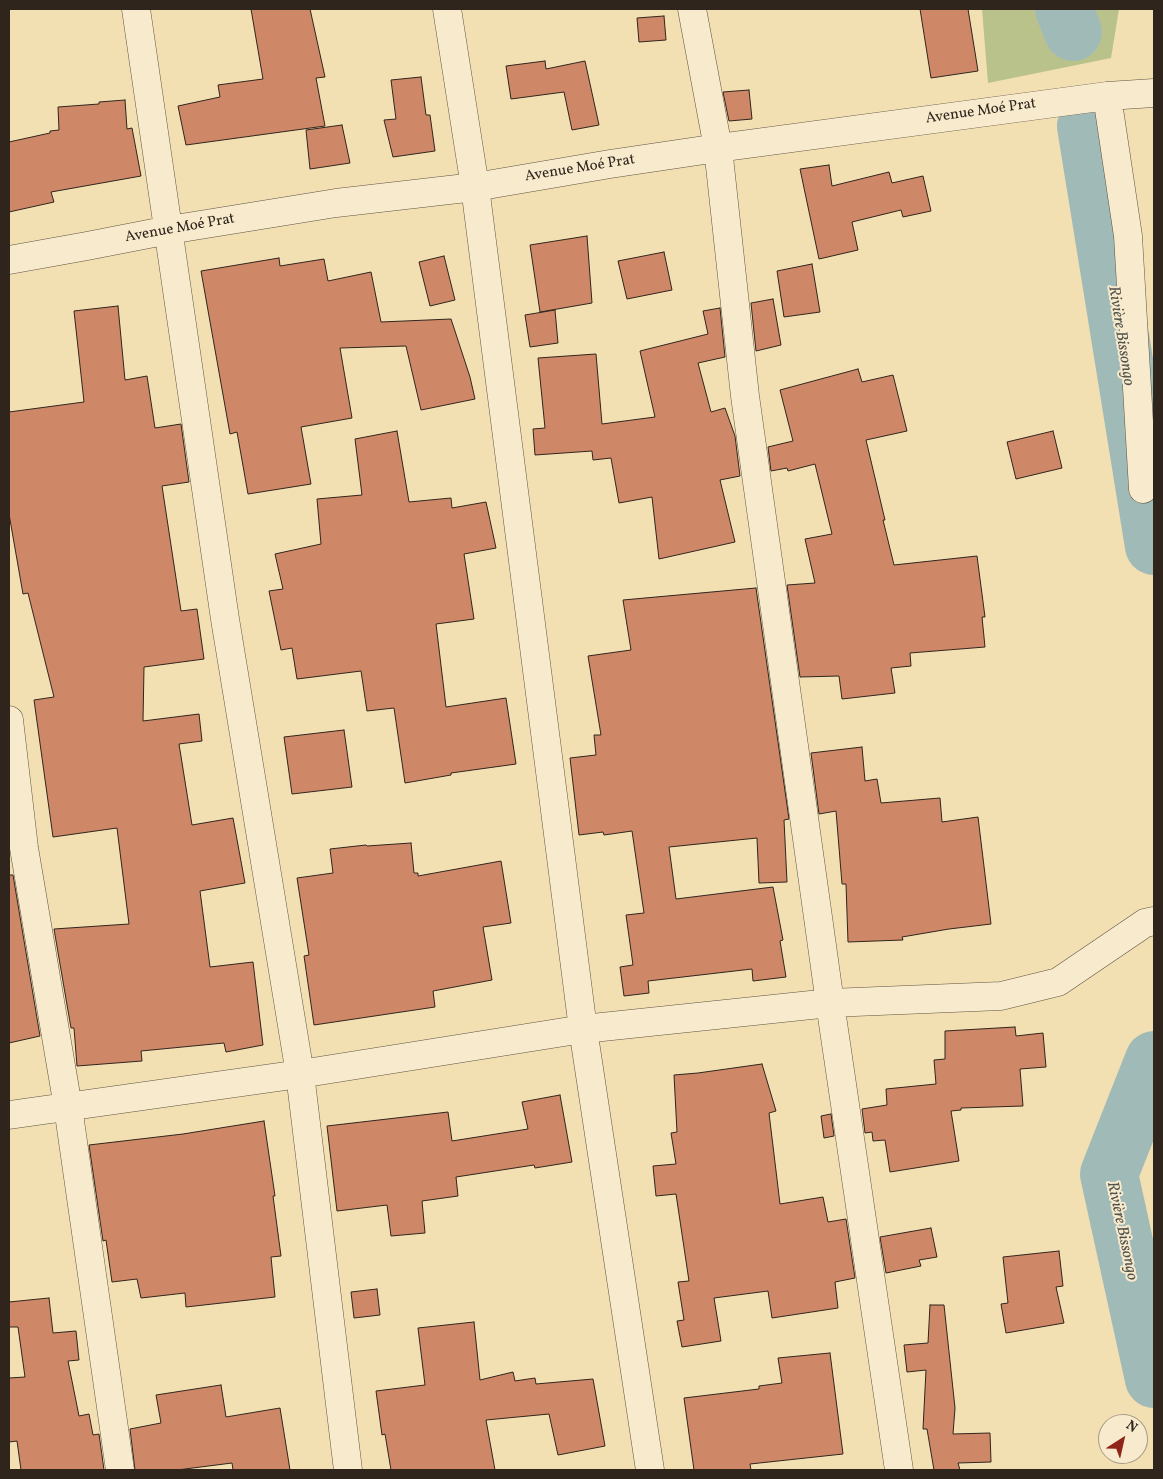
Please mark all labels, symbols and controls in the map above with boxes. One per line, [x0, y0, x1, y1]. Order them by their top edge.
street label: Avenue Moé Prat [925, 95, 1037, 129]
street label: Avenue Moé Prat [524, 151, 636, 187]
street label: Avenue Moé Prat [124, 210, 236, 248]
water label: Rivière Bissongo [1103, 285, 1137, 387]
water label: Rivière Bissongo [1101, 1180, 1141, 1282]
north arrow [1098, 1414, 1148, 1464]
text: N [1122, 1416, 1141, 1438]

